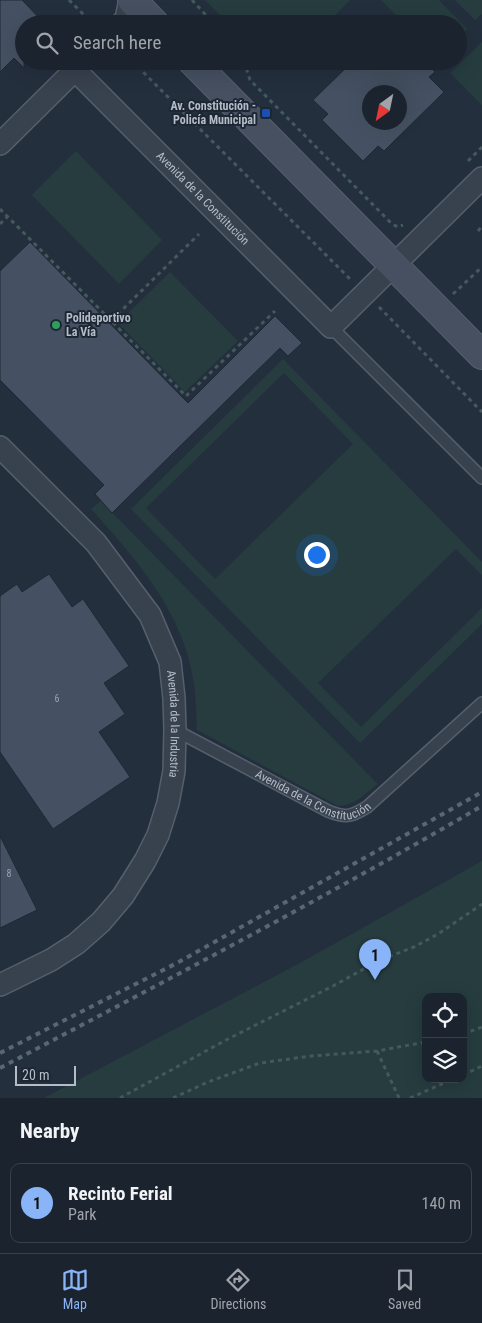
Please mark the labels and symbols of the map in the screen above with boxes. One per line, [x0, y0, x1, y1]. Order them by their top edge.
north arrow [362, 85, 407, 130]
place label: Av. Constitución - Policía Municipal [170, 99, 256, 127]
marker: Av. Constitución - Policía Municipal [260, 107, 272, 119]
street label: Avenida de la Constitución [153, 149, 252, 248]
place label: Polideportivo La Vía [66, 311, 131, 339]
marker: Polideportivo La Vía [50, 319, 62, 331]
your location [304, 542, 330, 568]
street label: Avenida de la Industria [164, 669, 182, 779]
house number: 6 [55, 693, 60, 704]
street label: Avenida de la Constitución [253, 767, 374, 823]
house number: 8 [7, 868, 12, 879]
pin: 1 [359, 939, 391, 980]
scale bar [15, 1063, 76, 1086]

